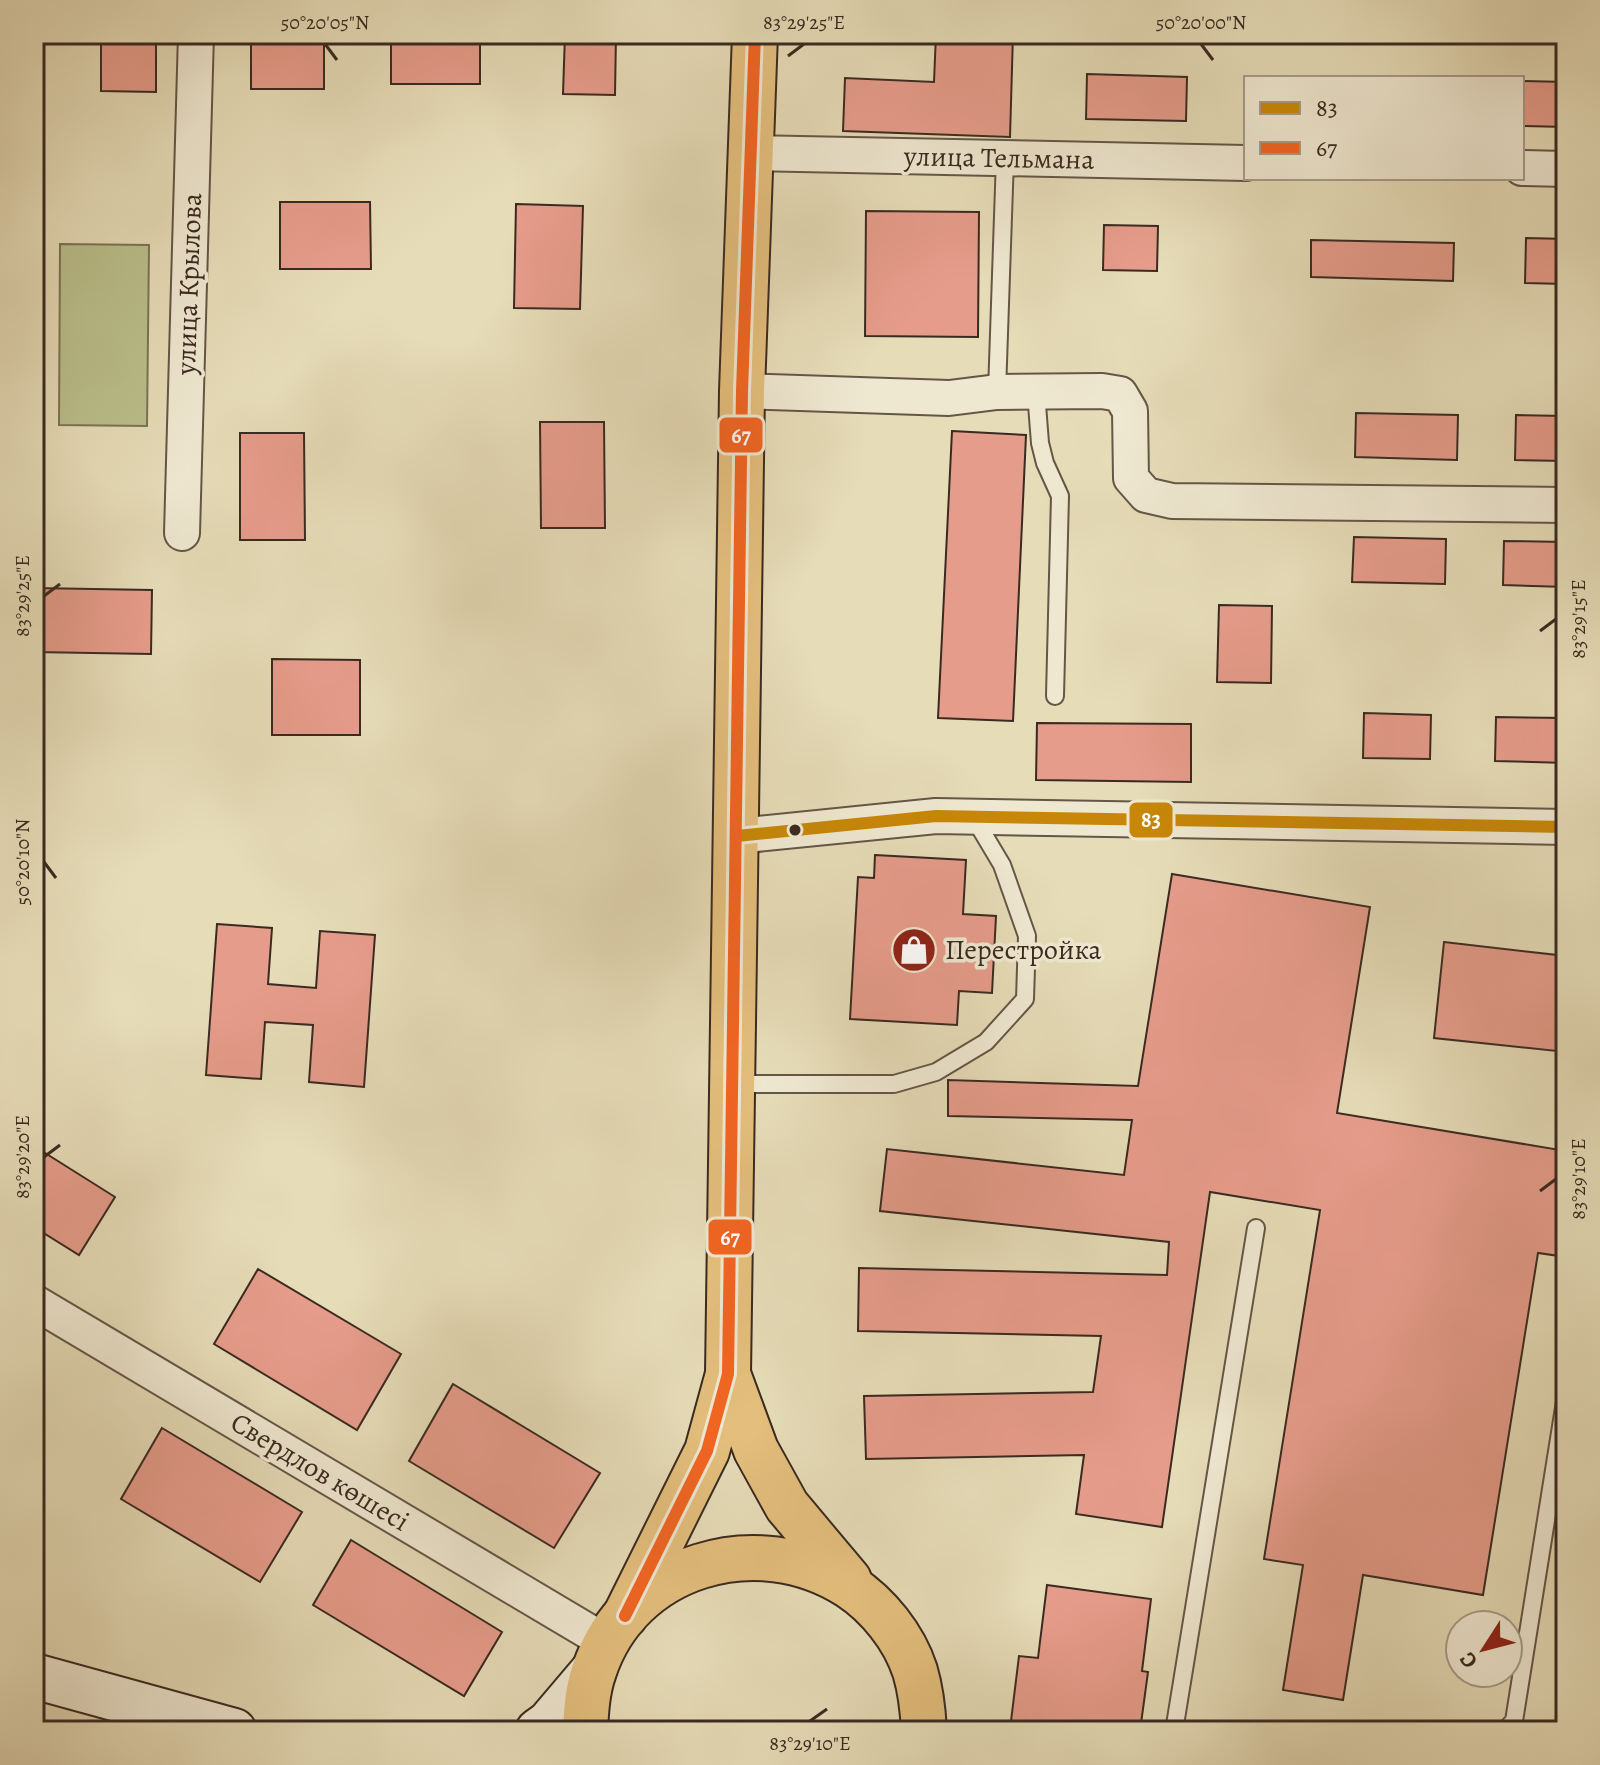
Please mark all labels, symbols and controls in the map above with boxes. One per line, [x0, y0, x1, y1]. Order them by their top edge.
text: 50°20'05"N [281, 9, 369, 36]
text: 83°29'25"E [763, 9, 845, 36]
text: 50°20'00"N [1156, 9, 1246, 36]
legend [1244, 76, 1524, 180]
text: 83 [1316, 92, 1338, 124]
text: 67 [1316, 132, 1338, 164]
street label: улица Тельмана [902, 137, 1095, 179]
street label: улица Крылова [167, 192, 211, 377]
line badge: 67 [718, 416, 764, 454]
text: 67 [731, 421, 751, 451]
text: 83°29'25"E [9, 555, 36, 637]
text: 83°29'15"E [1565, 579, 1592, 659]
line badge: 83 [1128, 801, 1174, 839]
text: 83 [1141, 805, 1161, 835]
text: 50°20'10"N [9, 819, 36, 905]
unlabelled marker [787, 822, 803, 838]
shop icon: Перестройка [890, 926, 938, 974]
place label: Перестройка [945, 931, 1101, 969]
text: 83°29'20"E [9, 1115, 36, 1199]
text: 83°29'10"E [1565, 1138, 1592, 1220]
line badge: 67 [707, 1218, 753, 1256]
text: 67 [720, 1223, 740, 1253]
street label: Свердлов көшесі [223, 1404, 417, 1540]
north arrow [1444, 1609, 1524, 1689]
text: С [1453, 1646, 1485, 1674]
text: 83°29'10"E [769, 1730, 851, 1757]

